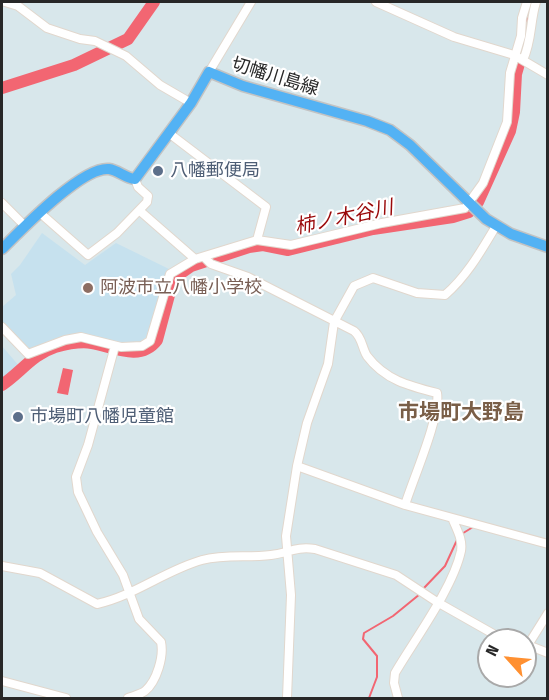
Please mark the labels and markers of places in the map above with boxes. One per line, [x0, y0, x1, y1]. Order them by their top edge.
place label: 八幡郵便局 [170, 160, 260, 182]
marker: 八幡郵便局 [151, 164, 165, 178]
place label: 阿波市立八幡小学校 [100, 277, 262, 299]
marker: 阿波市立八幡小学校 [81, 281, 95, 295]
place label: 市場町八幡児童館 [30, 406, 174, 428]
marker: 市場町八幡児童館 [11, 410, 25, 424]

